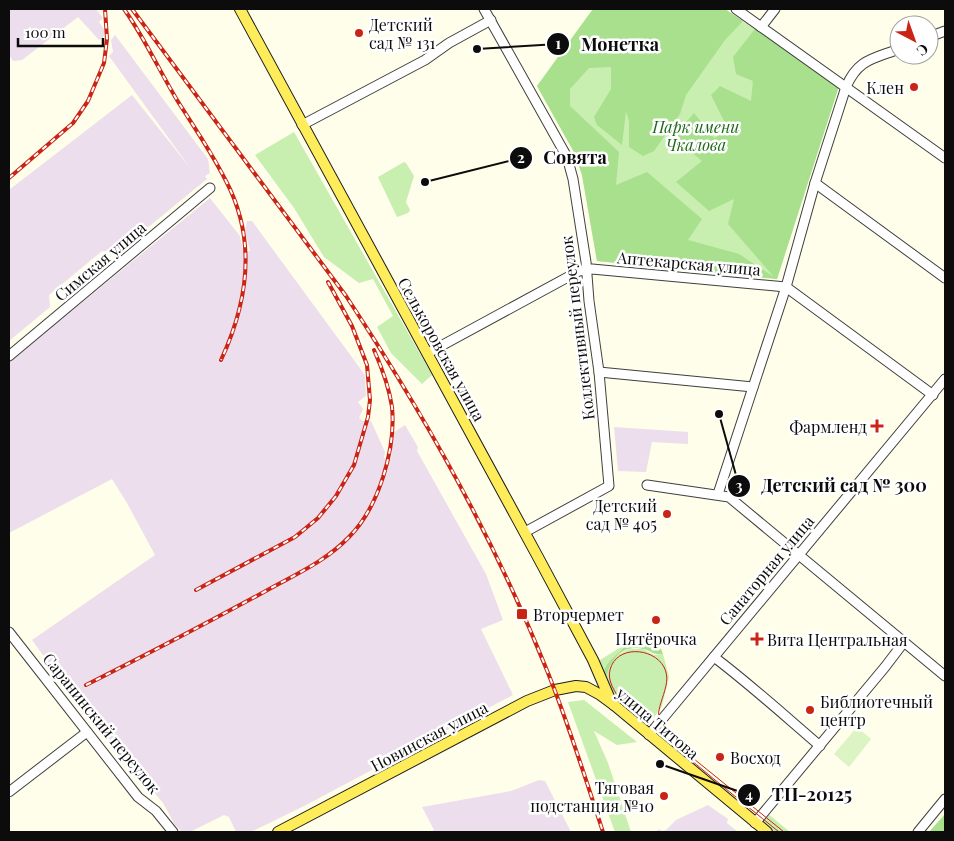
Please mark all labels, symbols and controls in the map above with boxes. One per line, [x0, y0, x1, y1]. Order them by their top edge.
place label: Детский сад № 131 [369, 14, 435, 53]
scale bar [18, 15, 102, 47]
north arrow [889, 15, 939, 65]
text: 100 m [25, 22, 66, 42]
marker: Детский сад № 131 [353, 27, 365, 39]
callout: Монетка [546, 28, 669, 61]
text: Монетка [581, 32, 660, 56]
text: 1 [555, 33, 561, 53]
text: С [913, 40, 933, 61]
place label: Клен [866, 77, 904, 98]
marker: Клен [908, 81, 920, 93]
park label: Парк имени Чкалова [652, 116, 739, 155]
callout: Совята [508, 141, 617, 174]
text: Совята [543, 145, 607, 169]
text: 2 [517, 147, 525, 167]
street label: Симская улица [50, 217, 150, 305]
street label: Коллективный переулок [555, 235, 599, 421]
street label: Аптекарская улица [615, 246, 762, 280]
street label: Селькоровская улица [394, 273, 490, 425]
place label: Фармленд [790, 416, 868, 437]
marker: Фармленд [871, 420, 883, 432]
callout: Детский сад № 300 [726, 469, 937, 502]
text: Детский сад № 300 [761, 473, 927, 497]
text: 3 [735, 475, 743, 495]
place label: Детский сад № 405 [586, 495, 657, 534]
marker: Детский сад № 405 [661, 508, 673, 520]
street label: Санаторная улица [714, 511, 818, 629]
place label: Вторчермет [533, 604, 624, 625]
marker: Вторчермет [515, 607, 529, 621]
marker: Пятёрочка [650, 614, 662, 626]
place label: Пятёрочка [615, 628, 697, 649]
place label: Вита Центральная [767, 629, 908, 650]
marker: Вита Центральная [751, 633, 763, 645]
street label: Саранинский переулок [39, 648, 165, 798]
street label: улица Титова [612, 682, 704, 764]
place label: Библиотечный центр [820, 691, 933, 730]
street label: Новинская улица [367, 696, 491, 776]
marker: Библиотечный центр [804, 704, 816, 716]
place label: Восход [730, 747, 781, 768]
marker: Восход [714, 751, 726, 763]
place label: Тяговая подстанция №10 [530, 777, 654, 816]
callout: ТП-20125 [737, 778, 862, 811]
text: ТП-20125 [772, 782, 852, 806]
text: 4 [745, 784, 753, 804]
marker: Тяговая подстанция №10 [658, 790, 670, 802]

